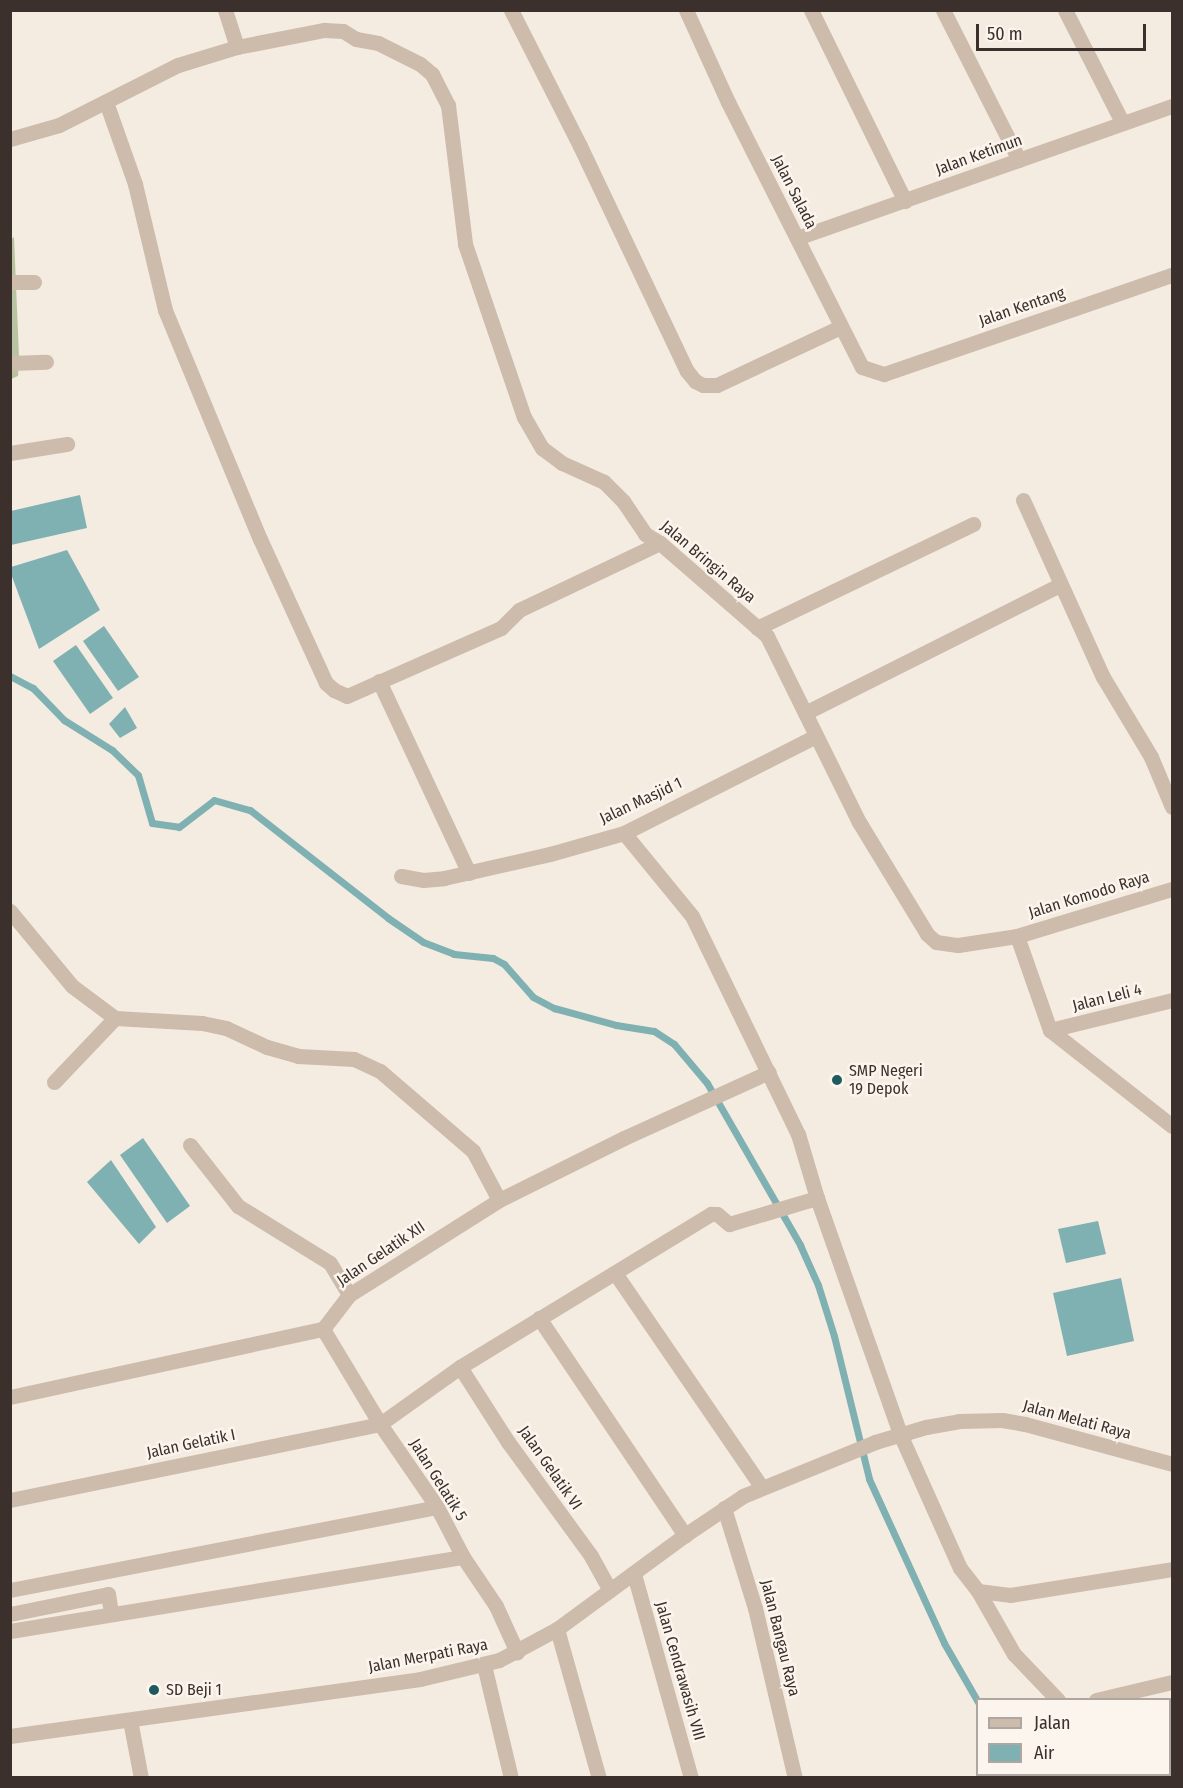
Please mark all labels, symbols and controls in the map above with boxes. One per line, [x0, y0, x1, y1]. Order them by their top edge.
scale bar [979, 12, 1148, 50]
text: 50 m [987, 23, 1023, 45]
street label: Jalan Ketimun [933, 130, 1025, 180]
street label: Jalan Salada [767, 152, 821, 232]
street label: Jalan Kentang [976, 283, 1068, 331]
street label: Jalan Bringin Raya [657, 517, 759, 607]
street label: Jalan Masjid 1 [597, 774, 685, 828]
street label: Jalan Komodo Raya [1026, 868, 1152, 922]
street label: Jalan Leli 4 [1070, 980, 1144, 1016]
place label: SMP Negeri 19 Depok [849, 1061, 923, 1099]
marker: SMP Negeri 19 Depok [830, 1073, 844, 1087]
street label: Jalan Gelatik XII [333, 1218, 429, 1290]
street label: Jalan Melati Raya [1021, 1396, 1133, 1444]
street label: Jalan Gelatik VI [514, 1422, 586, 1514]
street label: Jalan Gelatik I [145, 1425, 237, 1463]
street label: Jalan Gelatik 5 [405, 1435, 471, 1525]
street label: Jalan Bangau Raya [756, 1578, 804, 1698]
street label: Jalan Cendrawasih VIII [651, 1599, 709, 1743]
street label: Jalan Merpati Raya [367, 1635, 489, 1677]
place label: SD Beji 1 [166, 1680, 222, 1700]
marker: SD Beji 1 [147, 1683, 161, 1697]
legend [976, 1698, 1171, 1776]
text: Jalan [1034, 1712, 1071, 1734]
text: Air [1034, 1742, 1054, 1764]

